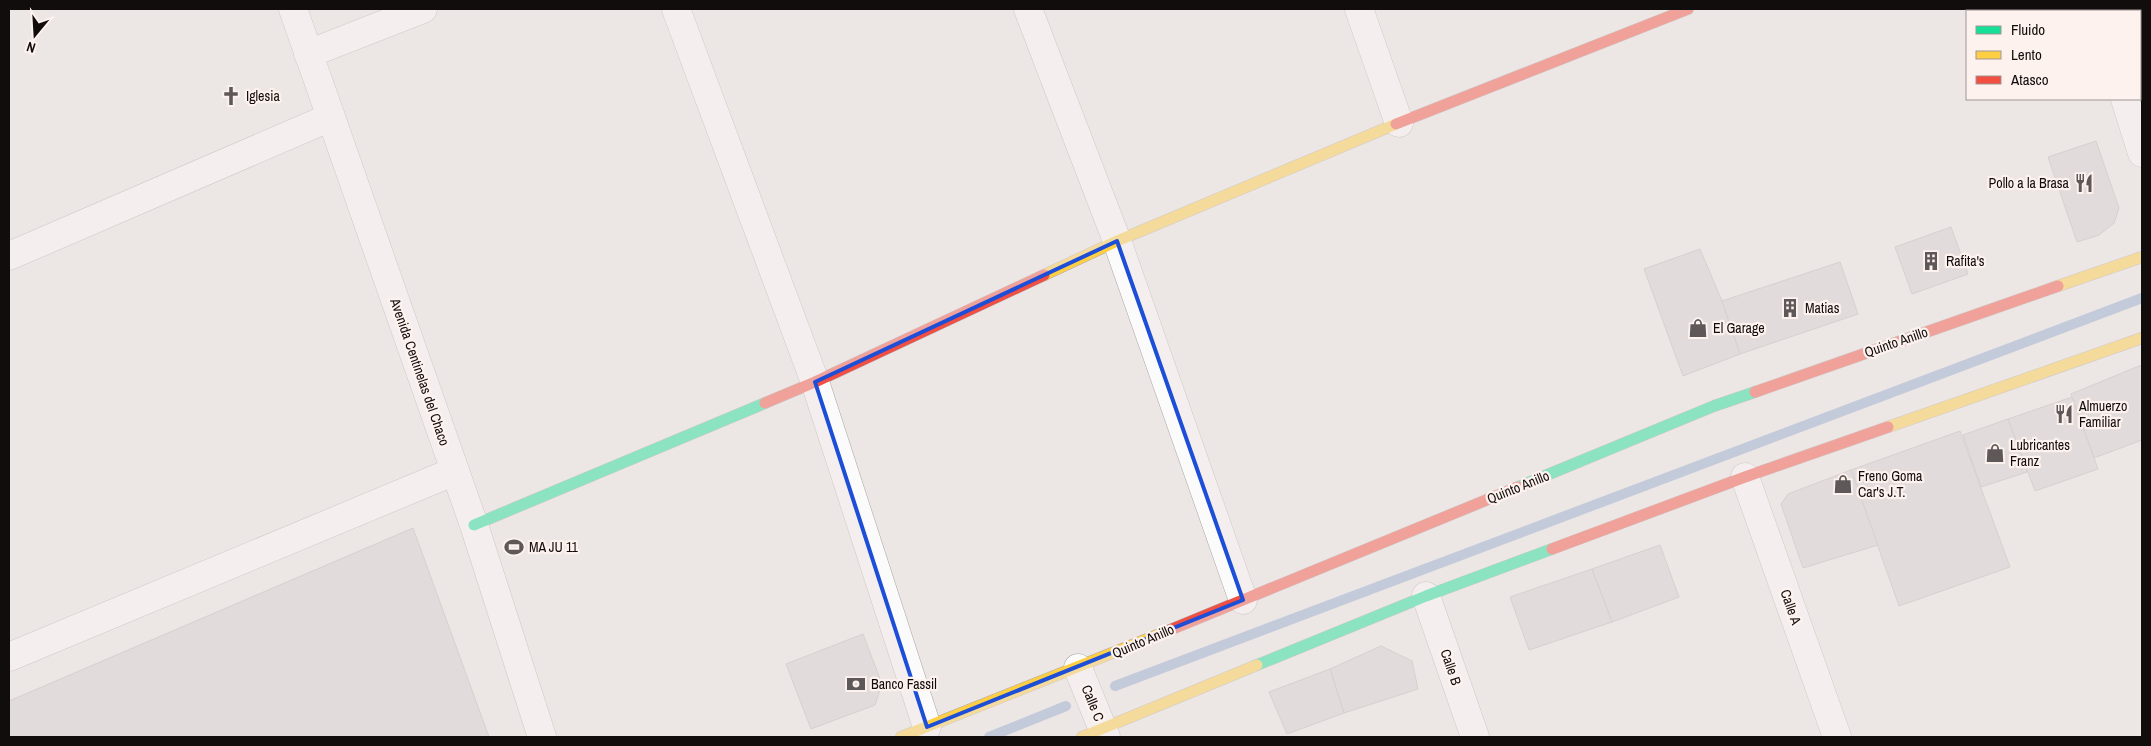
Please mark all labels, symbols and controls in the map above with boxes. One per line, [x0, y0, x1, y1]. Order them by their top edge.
north arrow [10, 10, 60, 60]
legend [1966, 10, 2141, 100]
text: Fluido [2011, 19, 2045, 40]
text: N [24, 38, 38, 57]
text: Lento [2011, 44, 2042, 65]
text: Atasco [2010, 69, 2049, 90]
church icon: Iglesia [220, 85, 242, 107]
place label: Iglesia [246, 87, 280, 105]
restaurant icon: Pollo a la Brasa [2073, 172, 2095, 194]
place label: Pollo a la Brasa [1989, 174, 2070, 192]
building icon: Rafita's [1920, 250, 1942, 272]
place label: Rafita's [1946, 252, 1985, 270]
street label: Avenida Centinelas del Chaco [386, 295, 454, 448]
building icon: Matias [1779, 297, 1801, 319]
place label: Matias [1805, 299, 1840, 317]
shop icon: El Garage [1687, 317, 1709, 339]
place label: El Garage [1713, 319, 1765, 337]
street label: Quinto Anillo [1862, 323, 1930, 361]
place label: Almuerzo Familiar [2078, 397, 2127, 431]
restaurant icon: Almuerzo Familiar [2053, 403, 2075, 425]
place label: Lubricantes Franz [2010, 436, 2070, 470]
shop icon: Lubricantes Franz [1984, 442, 2006, 464]
street label: Quinto Anillo [1484, 466, 1552, 508]
place label: Freno Goma Car's J.T. [1858, 467, 1923, 501]
shop icon: Freno Goma Car's J.T. [1832, 473, 1854, 495]
sports icon: MA JU 11 [503, 536, 525, 558]
place label: MA JU 11 [529, 538, 579, 556]
street label: Calle A [1777, 587, 1806, 627]
street label: Quinto Anillo [1109, 620, 1177, 662]
street label: Calle B [1436, 647, 1466, 688]
bank icon: Banco Fassil [845, 673, 867, 695]
place label: Banco Fassil [871, 675, 937, 693]
street label: Calle C [1078, 682, 1108, 724]

